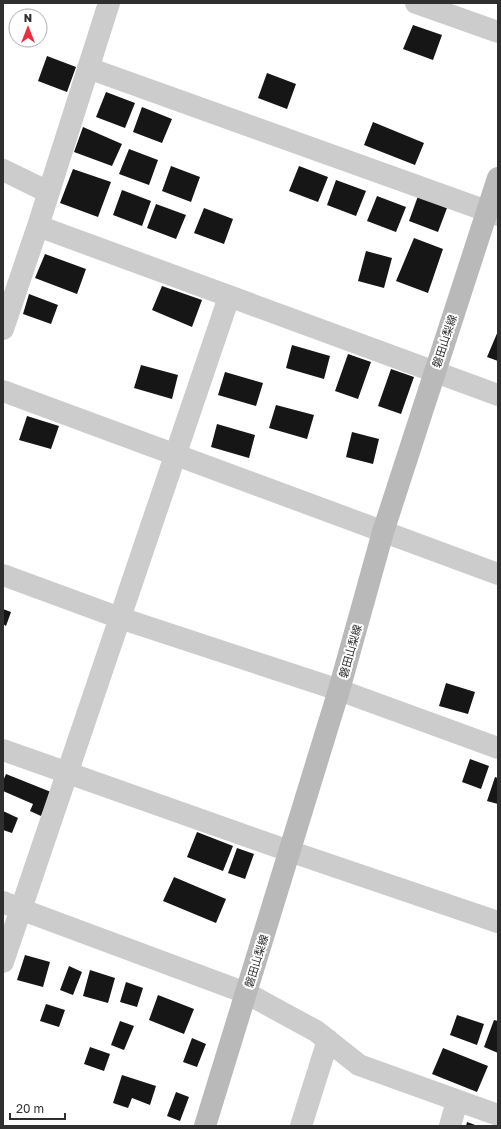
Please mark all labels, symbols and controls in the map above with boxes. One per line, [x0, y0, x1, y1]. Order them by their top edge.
north arrow [8, 8, 48, 48]
text: N [24, 11, 32, 24]
street label: 磐田山梨線 [429, 313, 459, 369]
street label: 磐田山梨線 [336, 623, 364, 679]
street label: 磐田山梨線 [242, 933, 270, 989]
scale bar [10, 1095, 65, 1121]
text: 20 m [16, 1101, 44, 1116]

